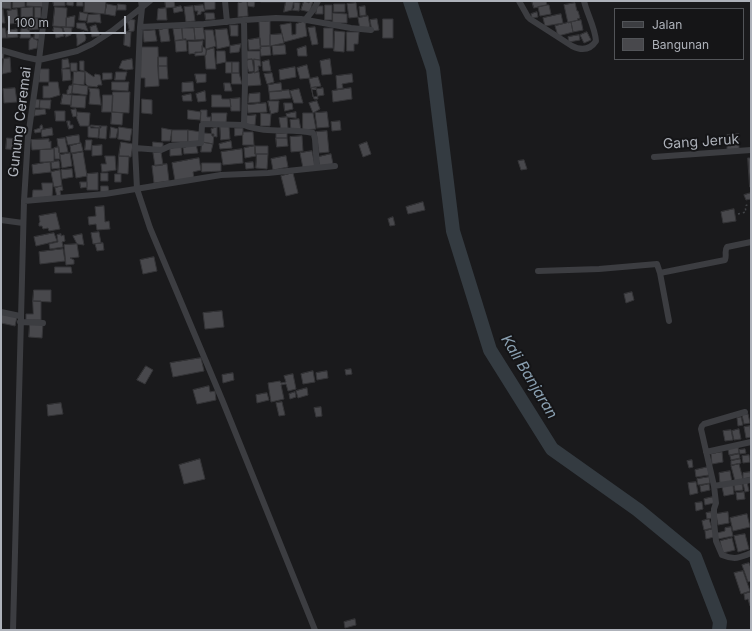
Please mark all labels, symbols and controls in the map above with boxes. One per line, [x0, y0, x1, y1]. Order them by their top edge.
scale bar [10, 8, 128, 34]
legend [614, 8, 744, 60]
text: 100 m [15, 15, 49, 30]
text: Jalan [652, 17, 682, 32]
text: Bangunan [652, 37, 709, 52]
street label: Gunung Ceremai [5, 66, 35, 178]
street label: Gang Jeruk [662, 131, 740, 153]
water label: Kali Banjaran [497, 332, 561, 422]

